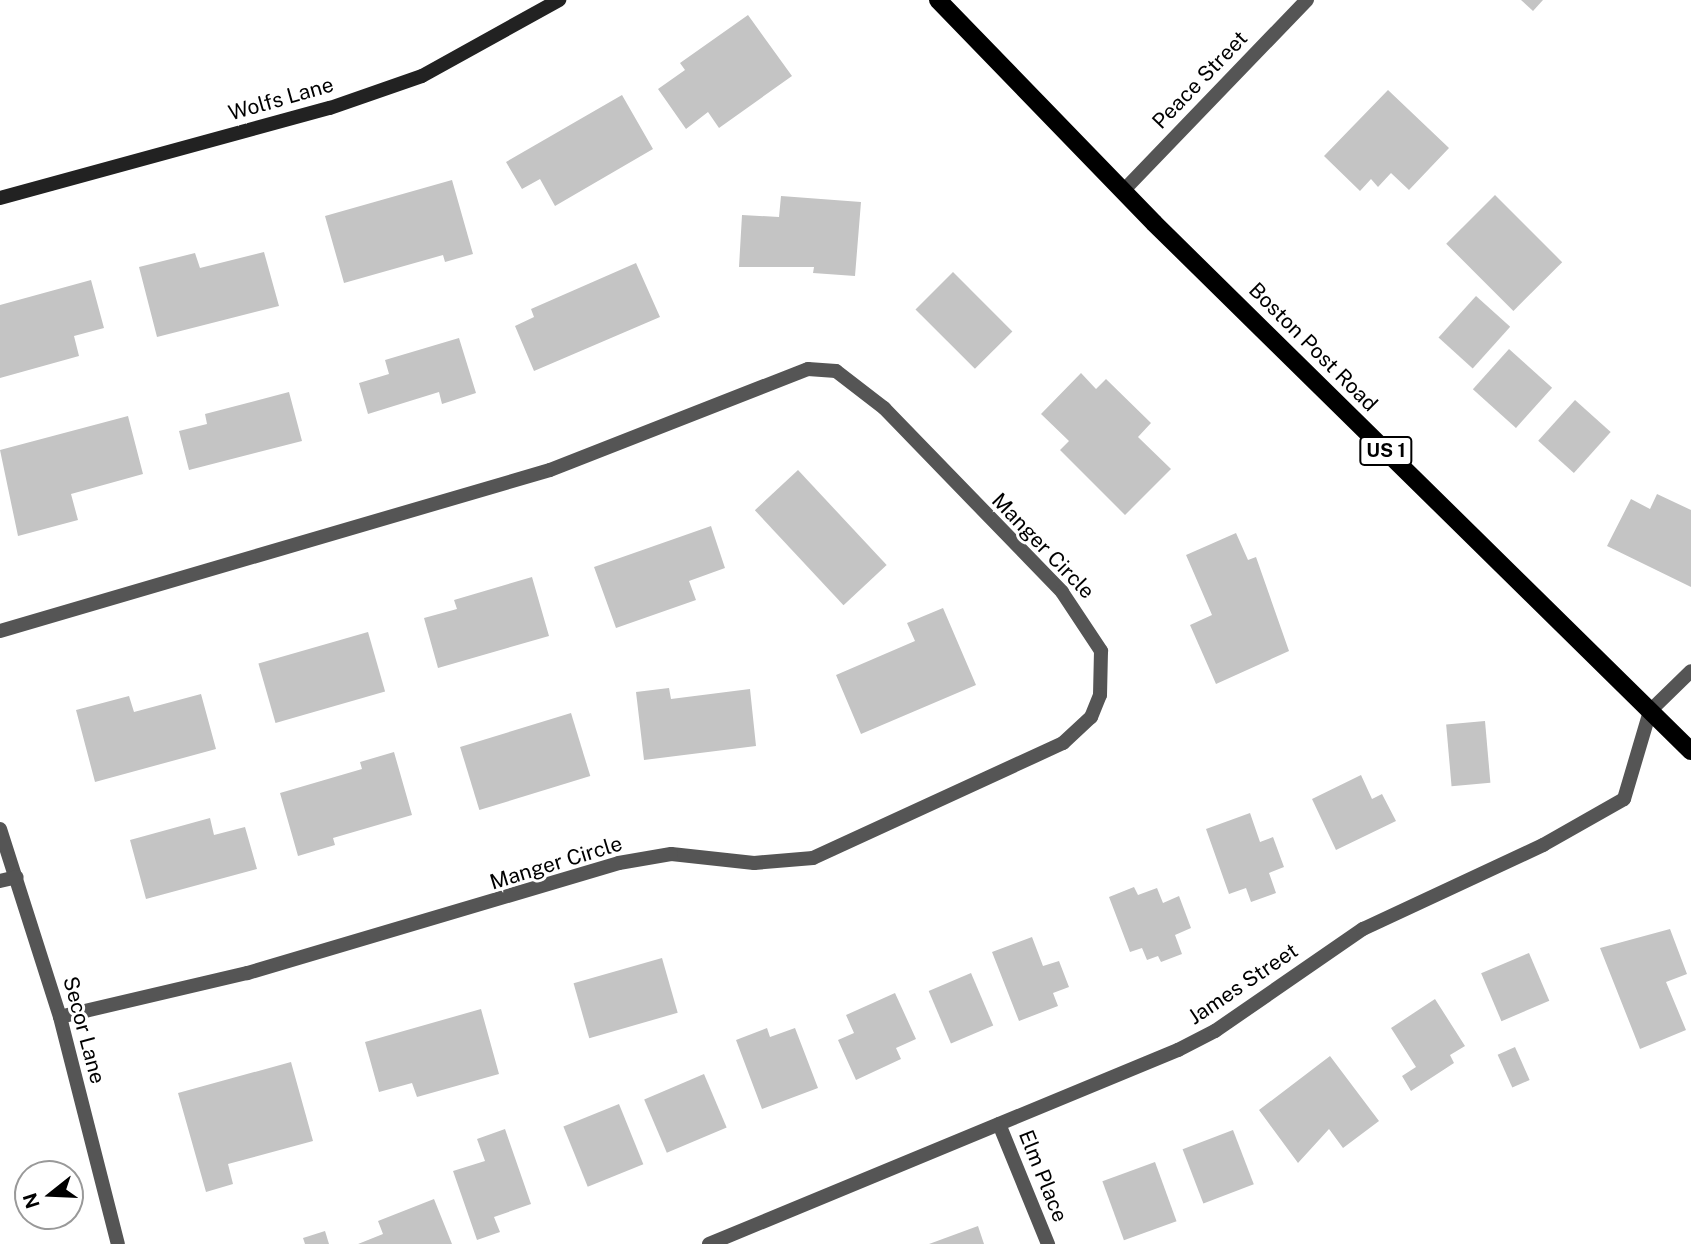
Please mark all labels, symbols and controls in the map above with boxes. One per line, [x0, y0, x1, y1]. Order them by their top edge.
street label: Peace Street [1147, 26, 1253, 134]
street label: Wolfs Lane [226, 72, 336, 126]
street label: Boston Post Road [1243, 277, 1383, 417]
road number: US 1 [1358, 436, 1414, 466]
street label: Manger Circle [986, 488, 1100, 604]
street label: Manger Circle [487, 831, 625, 895]
street label: James Street [1183, 938, 1303, 1030]
street label: Secor Lane [58, 974, 110, 1086]
street label: Elm Place [1013, 1126, 1073, 1226]
north arrow [14, 1160, 84, 1230]
text: N [18, 1190, 44, 1211]

